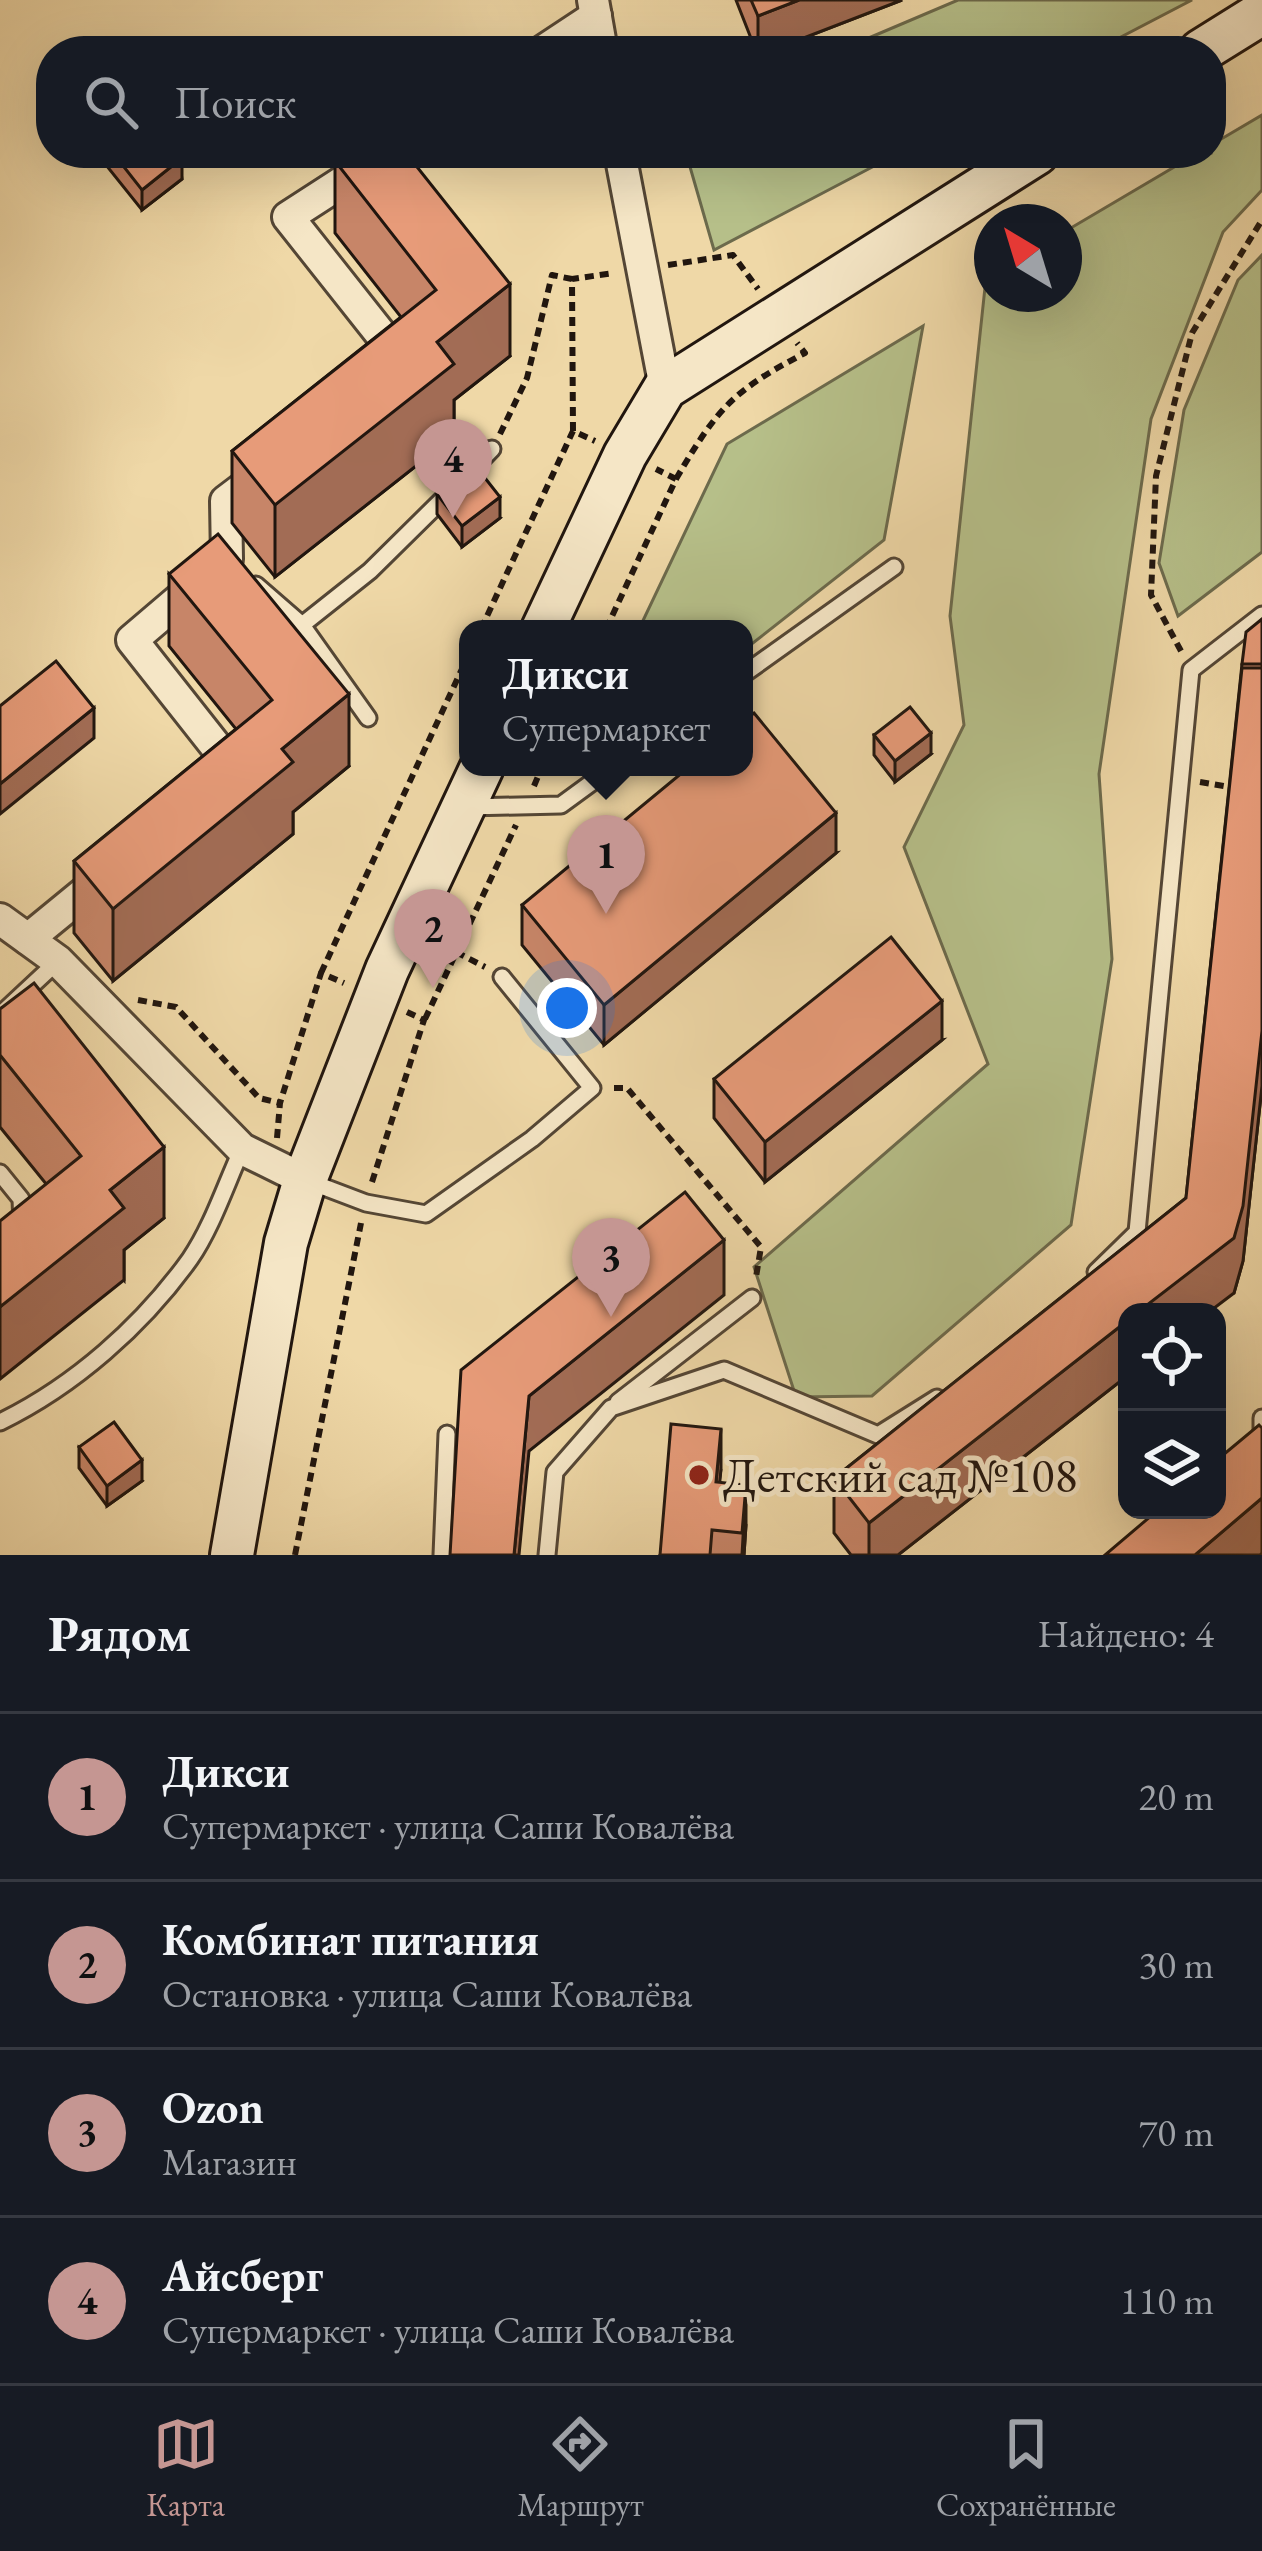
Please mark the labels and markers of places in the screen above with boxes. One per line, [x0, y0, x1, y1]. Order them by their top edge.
pin: 4 [414, 419, 492, 518]
pin: 1 [567, 815, 645, 914]
pin: 2 [394, 889, 472, 988]
pin: 3 [572, 1218, 650, 1317]
place label: Детский сад №108 [723, 1444, 1077, 1506]
marker: Детский сад №108 [686, 1462, 712, 1488]

